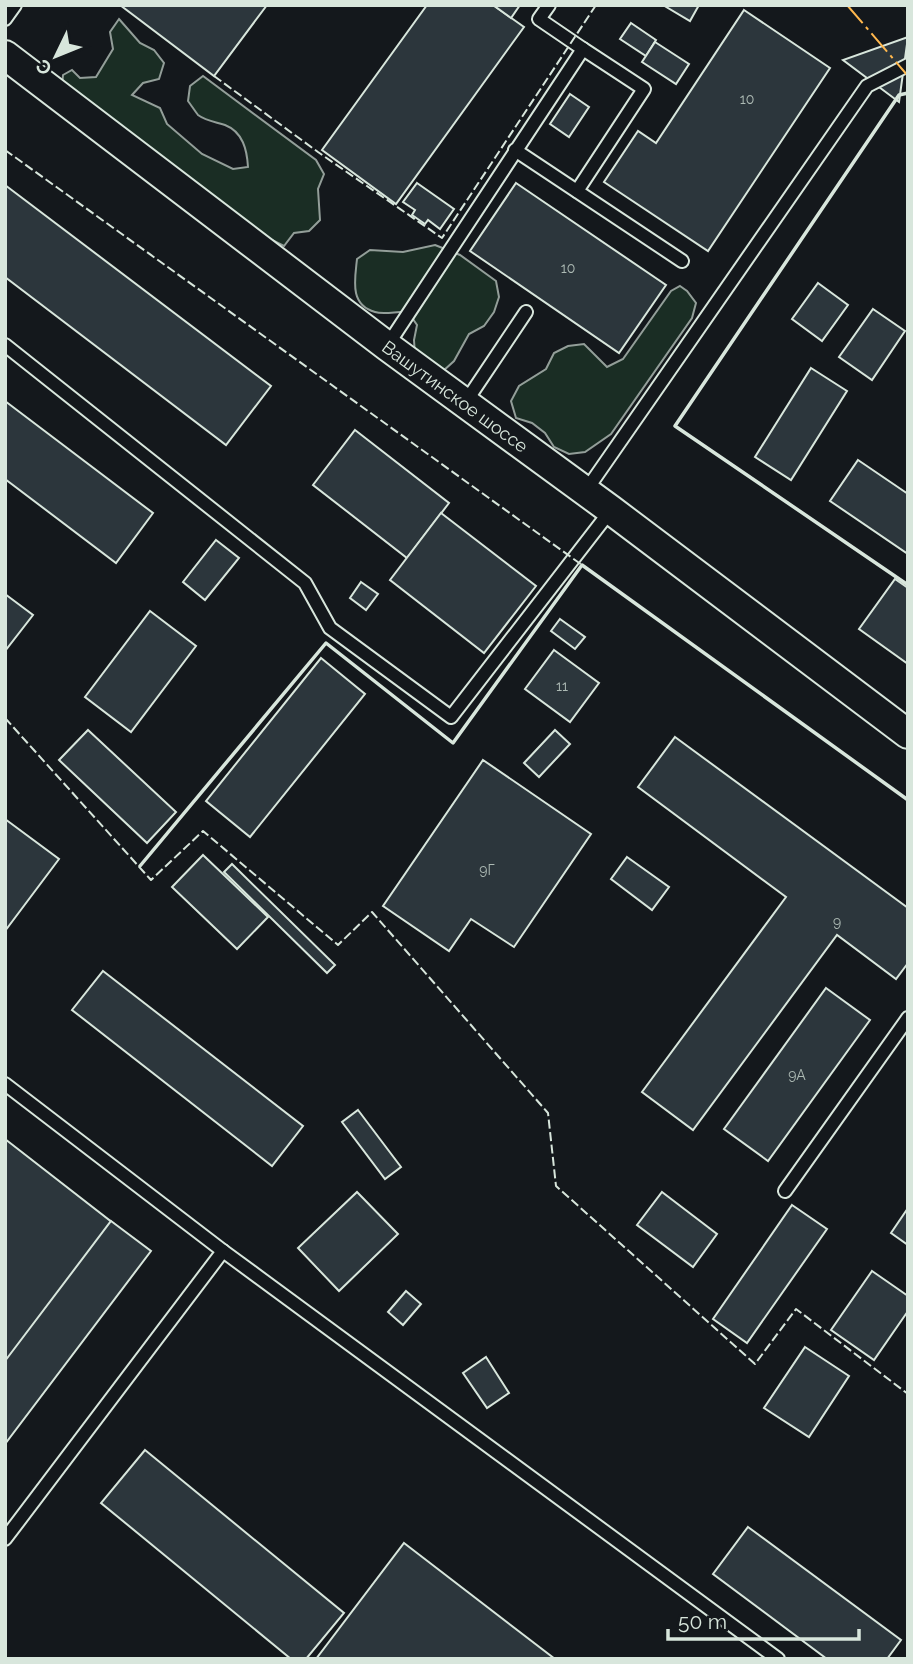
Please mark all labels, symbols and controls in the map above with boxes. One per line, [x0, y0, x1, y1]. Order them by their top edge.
north arrow [21, 21, 91, 91]
text: С [31, 55, 56, 80]
house number: 10 [740, 91, 754, 107]
house number: 10 [561, 260, 575, 276]
street label: Вашутинское шоссе [378, 336, 533, 457]
house number: 11 [556, 678, 568, 694]
house number: 9Г [479, 862, 495, 878]
house number: 9 [833, 914, 841, 930]
house number: 9А [788, 1067, 806, 1083]
scale bar [668, 1598, 859, 1642]
text: 50 m [678, 1609, 727, 1634]

